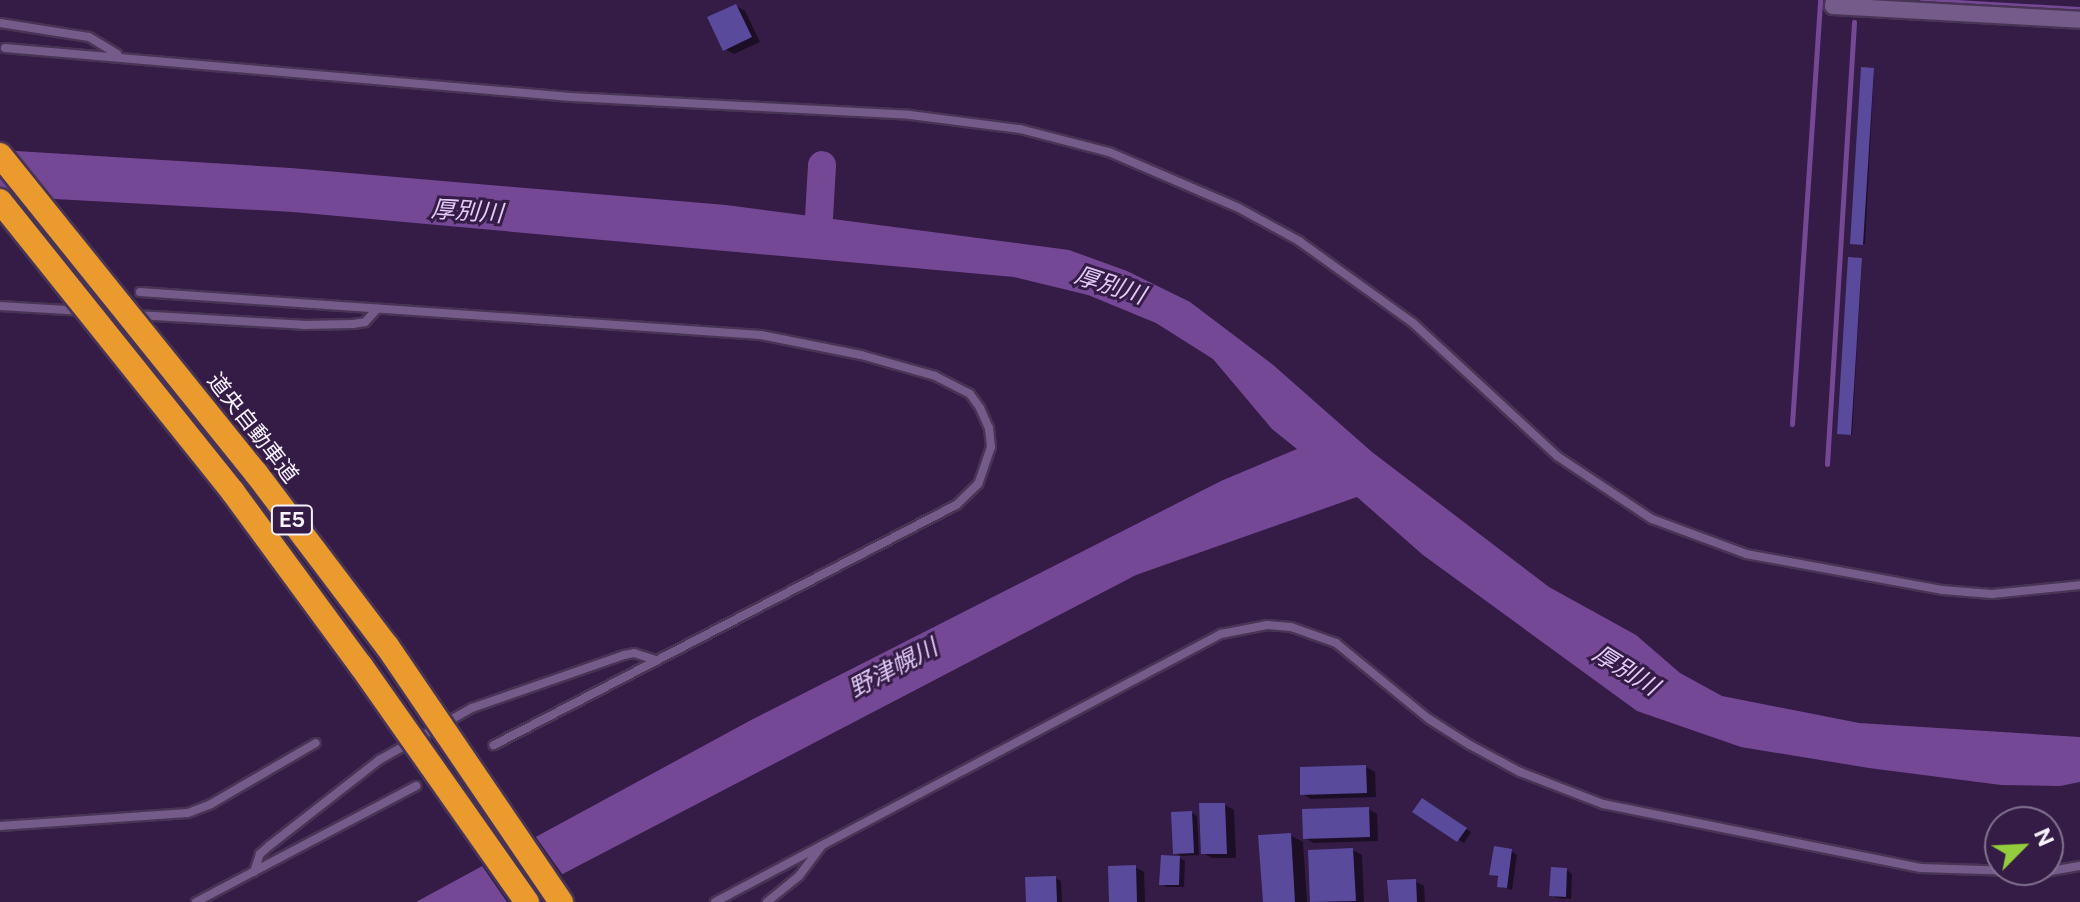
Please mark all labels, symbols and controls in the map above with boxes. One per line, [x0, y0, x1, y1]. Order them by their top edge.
water label: 厚別川 [430, 194, 504, 228]
water label: 厚別川 [1071, 260, 1149, 310]
street label: 道央自動車道 [202, 368, 304, 488]
road number: E5 [270, 504, 314, 536]
water label: 野津幌川 [844, 633, 942, 703]
water label: 厚別川 [1588, 639, 1664, 701]
north arrow [1984, 806, 2064, 886]
text: N [2029, 824, 2059, 850]

